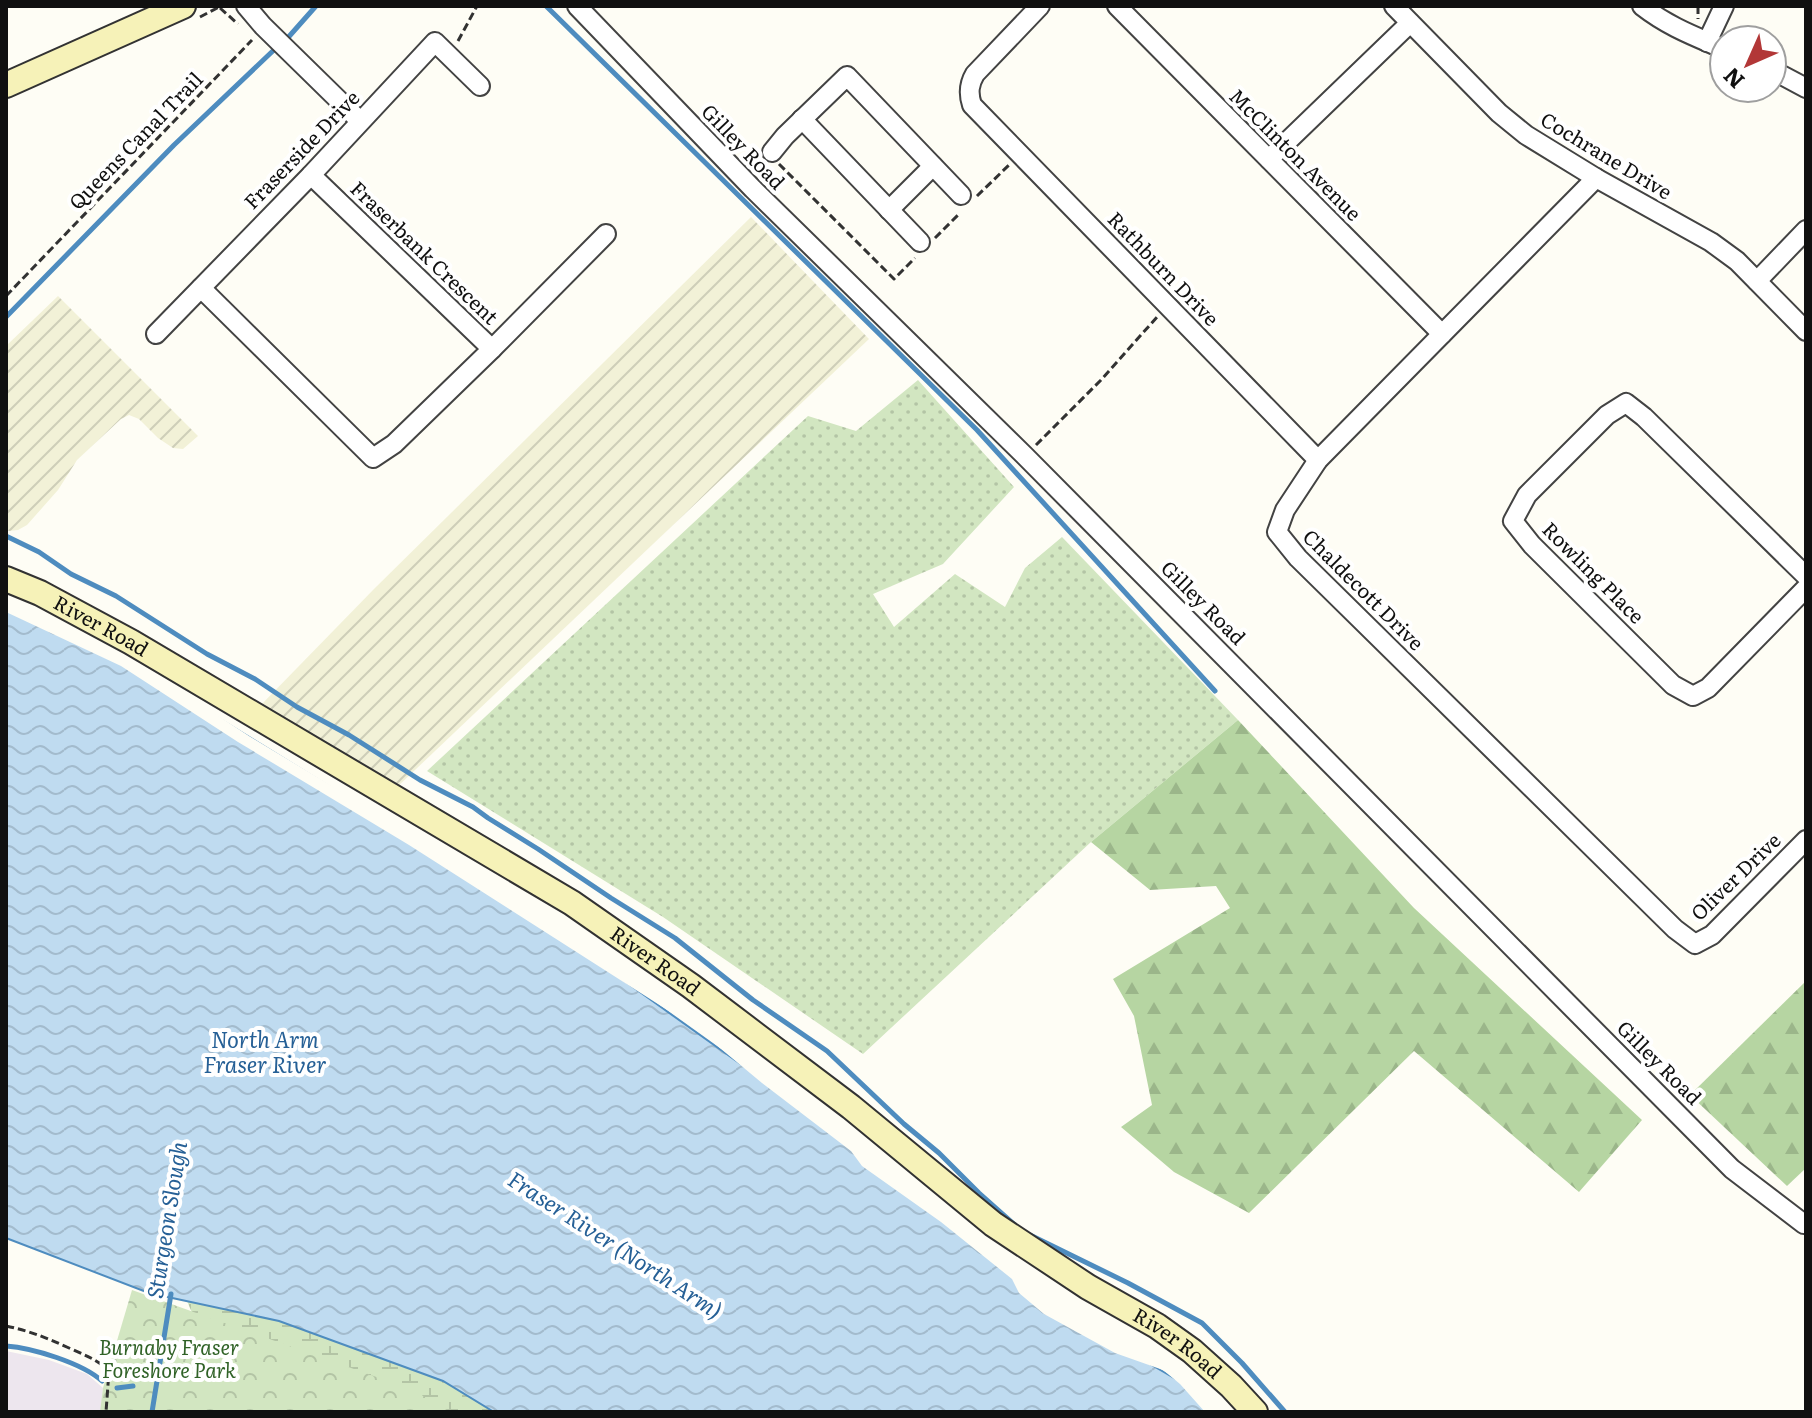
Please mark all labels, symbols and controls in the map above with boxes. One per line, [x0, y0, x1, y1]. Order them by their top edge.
north arrow [1708, 24, 1788, 104]
text: N [1715, 61, 1751, 97]
street label: Queens Canal Trail [61, 64, 209, 215]
street label: McClinton Avenue [1223, 81, 1369, 227]
street label: Fraserside Drive [236, 82, 365, 215]
street label: Gilley Road [696, 96, 793, 195]
street label: Cochrane Drive [1536, 103, 1678, 205]
street label: Fraserbank Crescent [345, 173, 506, 330]
street label: Rathburn Drive [1102, 204, 1227, 332]
street label: Rowling Place [1537, 514, 1652, 629]
street label: Chaldecott Drive [1297, 521, 1432, 656]
street label: Gilley Road [1155, 552, 1254, 651]
street label: River Road [49, 586, 155, 662]
street label: Oliver Drive [1683, 825, 1786, 926]
street label: River Road [605, 917, 708, 1001]
street label: Gilley Road [1611, 1012, 1710, 1111]
water label: North Arm Fraser River [203, 1022, 327, 1080]
water label: Sturgeon Slough [137, 1139, 194, 1301]
water label: Fraser River (North Arm) [502, 1162, 729, 1326]
street label: River Road [1128, 1299, 1230, 1384]
park label: Burnaby Fraser Foreshore Park [99, 1331, 239, 1384]

